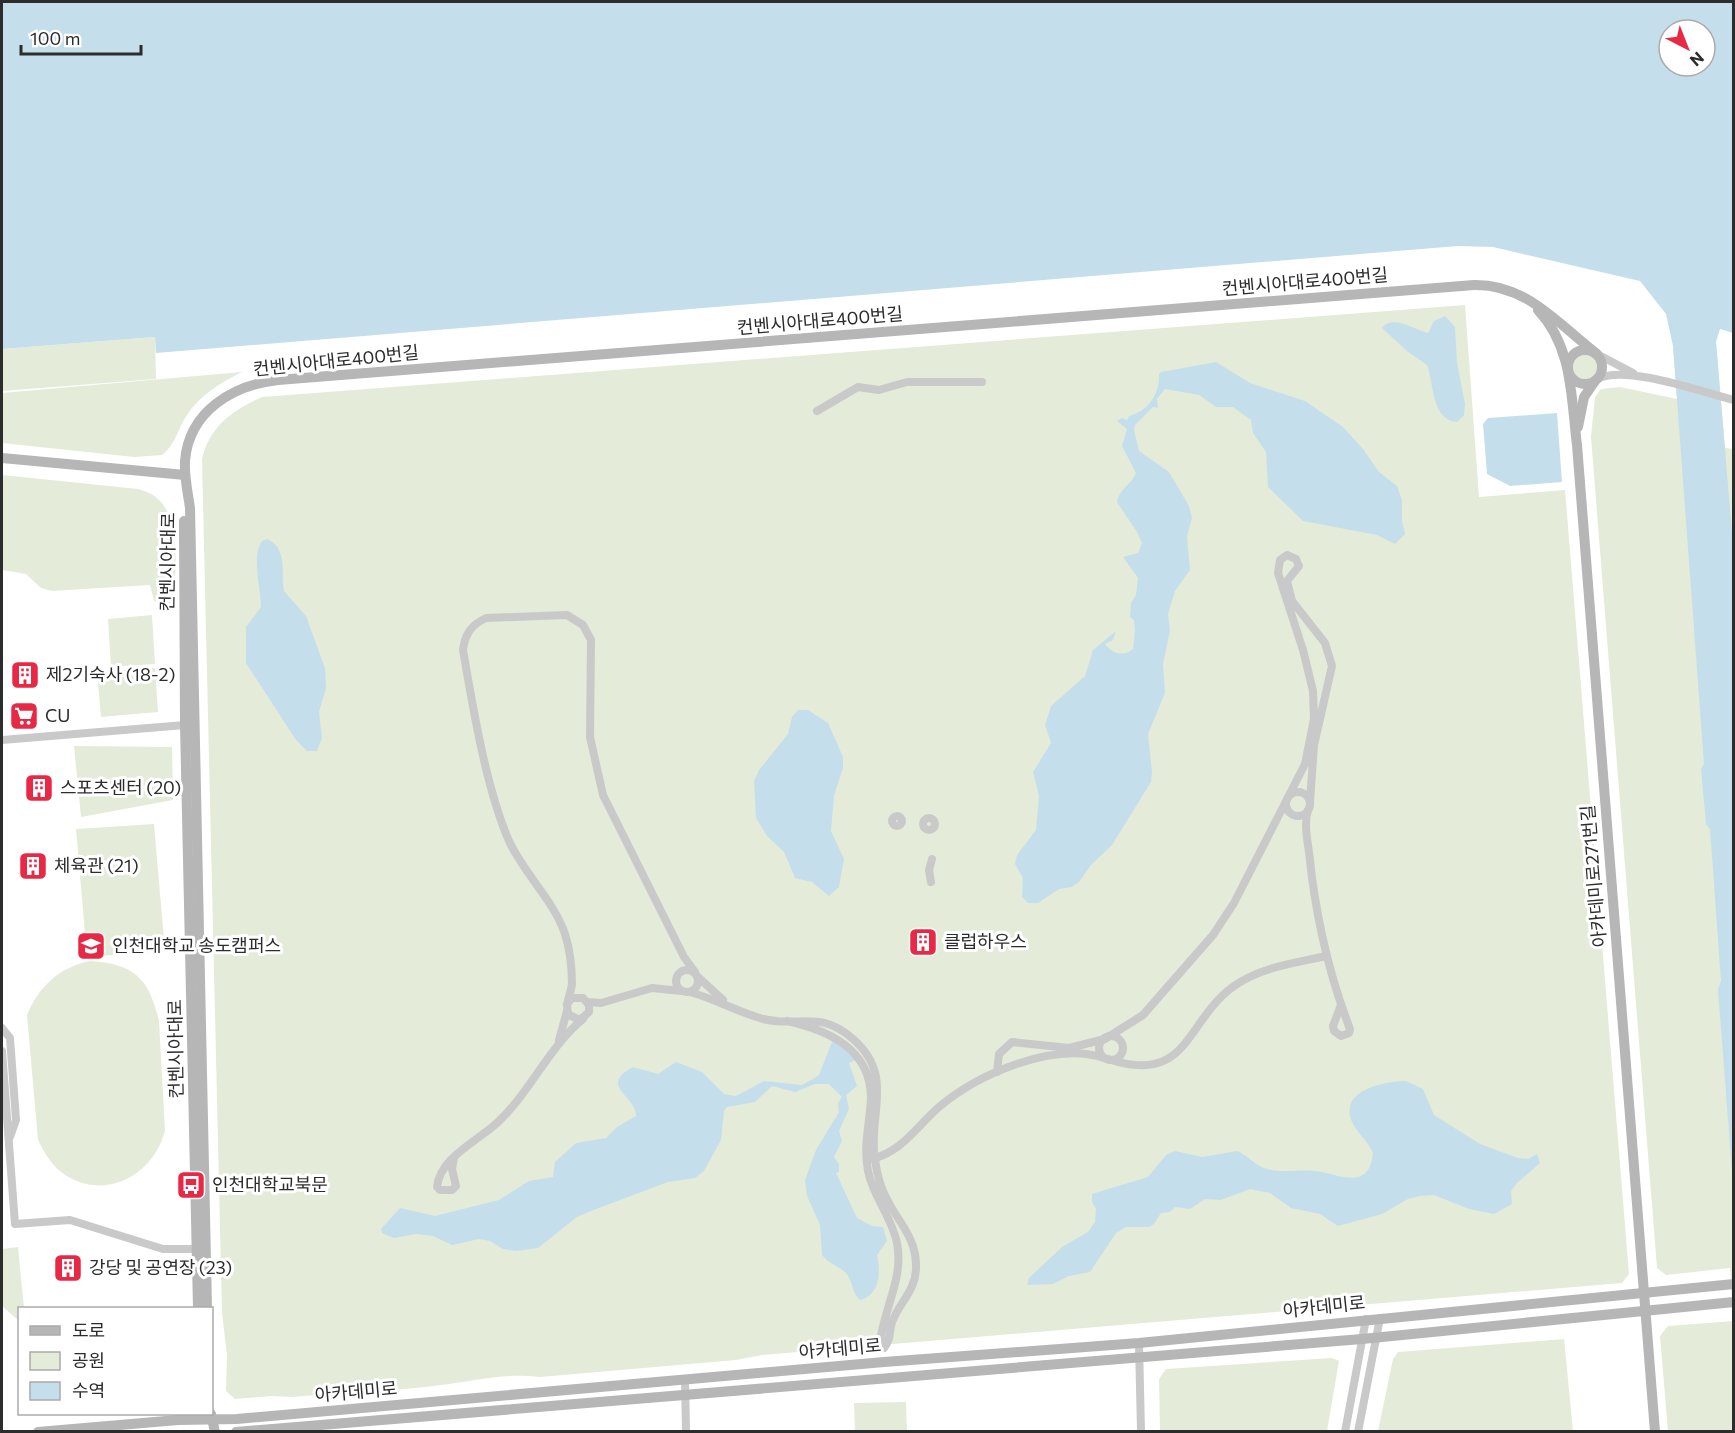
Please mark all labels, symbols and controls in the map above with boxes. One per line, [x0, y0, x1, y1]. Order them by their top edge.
scale bar [21, 18, 141, 56]
north arrow [1657, 18, 1717, 78]
text: 100 m [30, 27, 80, 49]
text: N [1687, 48, 1708, 71]
street label: 컨벤시아대로400번길 [1221, 263, 1389, 299]
street label: 컨벤시아대로400번길 [736, 302, 904, 338]
street label: 컨벤시아대로400번길 [252, 340, 420, 380]
street label: 컨벤시아대로 [155, 512, 179, 612]
building icon: 제2기숙사 (18-2) [9, 659, 41, 691]
place label: 제2기숙사 (18-2) [46, 663, 175, 685]
supermarket icon: CU [8, 700, 40, 732]
place label: CU [45, 704, 70, 726]
building icon: 스포츠센터 (20) [23, 772, 55, 804]
place label: 스포츠센터 (20) [60, 776, 181, 798]
street label: 아카데미로271번길 [1576, 804, 1610, 948]
building icon: 체육관 (21) [17, 850, 49, 882]
place label: 체육관 (21) [54, 854, 139, 876]
building icon: 클럽하우스 [907, 926, 939, 958]
school or university icon: 인천대학교 송도캠퍼스 [75, 930, 107, 962]
place label: 클럽하우스 [944, 930, 1027, 952]
place label: 인천대학교 송도캠퍼스 [112, 934, 281, 956]
street label: 컨벤시아대로 [163, 999, 187, 1099]
bus stop icon: 인천대학교북문 [175, 1169, 207, 1201]
place label: 인천대학교북문 [212, 1173, 328, 1195]
building icon: 강당 및 공연장 (23) [52, 1252, 84, 1284]
place label: 강당 및 공연장 (23) [89, 1256, 232, 1278]
street label: 아카데미로 [1282, 1291, 1366, 1321]
legend [18, 1307, 213, 1415]
text: 도로 [72, 1319, 105, 1341]
street label: 아카데미로 [798, 1333, 882, 1363]
text: 공원 [72, 1349, 105, 1371]
street label: 아카데미로 [314, 1376, 398, 1406]
text: 수역 [72, 1379, 105, 1401]

